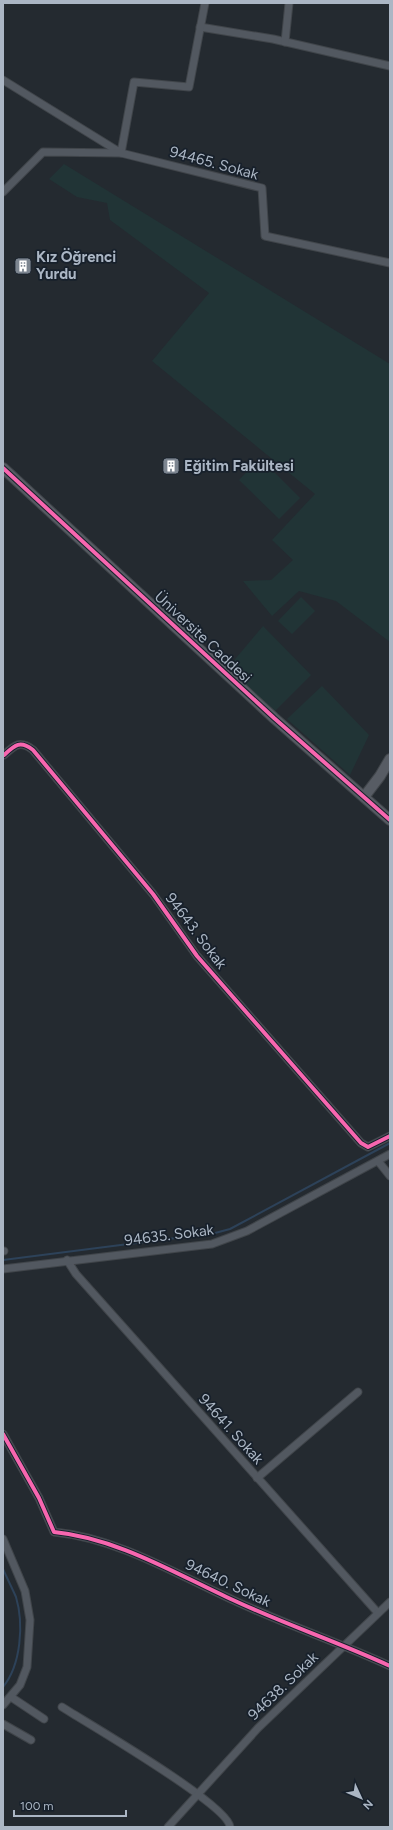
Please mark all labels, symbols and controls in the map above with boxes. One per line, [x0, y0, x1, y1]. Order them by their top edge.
street label: 94465. Sokak [168, 143, 261, 184]
place label: Kız Öğrenci Yurdu [36, 247, 116, 283]
building icon: Kız Öğrenci Yurdu [13, 256, 33, 276]
building icon: Eğitim Fakültesi [161, 456, 181, 476]
place label: Eğitim Fakültesi [184, 457, 294, 475]
street label: Üniversite Caddesi [151, 587, 255, 687]
street label: 94643. Sokak [162, 889, 231, 973]
street label: 94635. Sokak [123, 1221, 215, 1249]
street label: 94641. Sokak [195, 1390, 268, 1468]
street label: 94640. Sokak [183, 1555, 274, 1611]
street label: 94638. Sokak [244, 1648, 322, 1724]
north arrow [341, 1778, 381, 1818]
scale bar [14, 1792, 126, 1818]
text: N [360, 1797, 375, 1812]
text: 100 m [20, 1799, 54, 1813]

